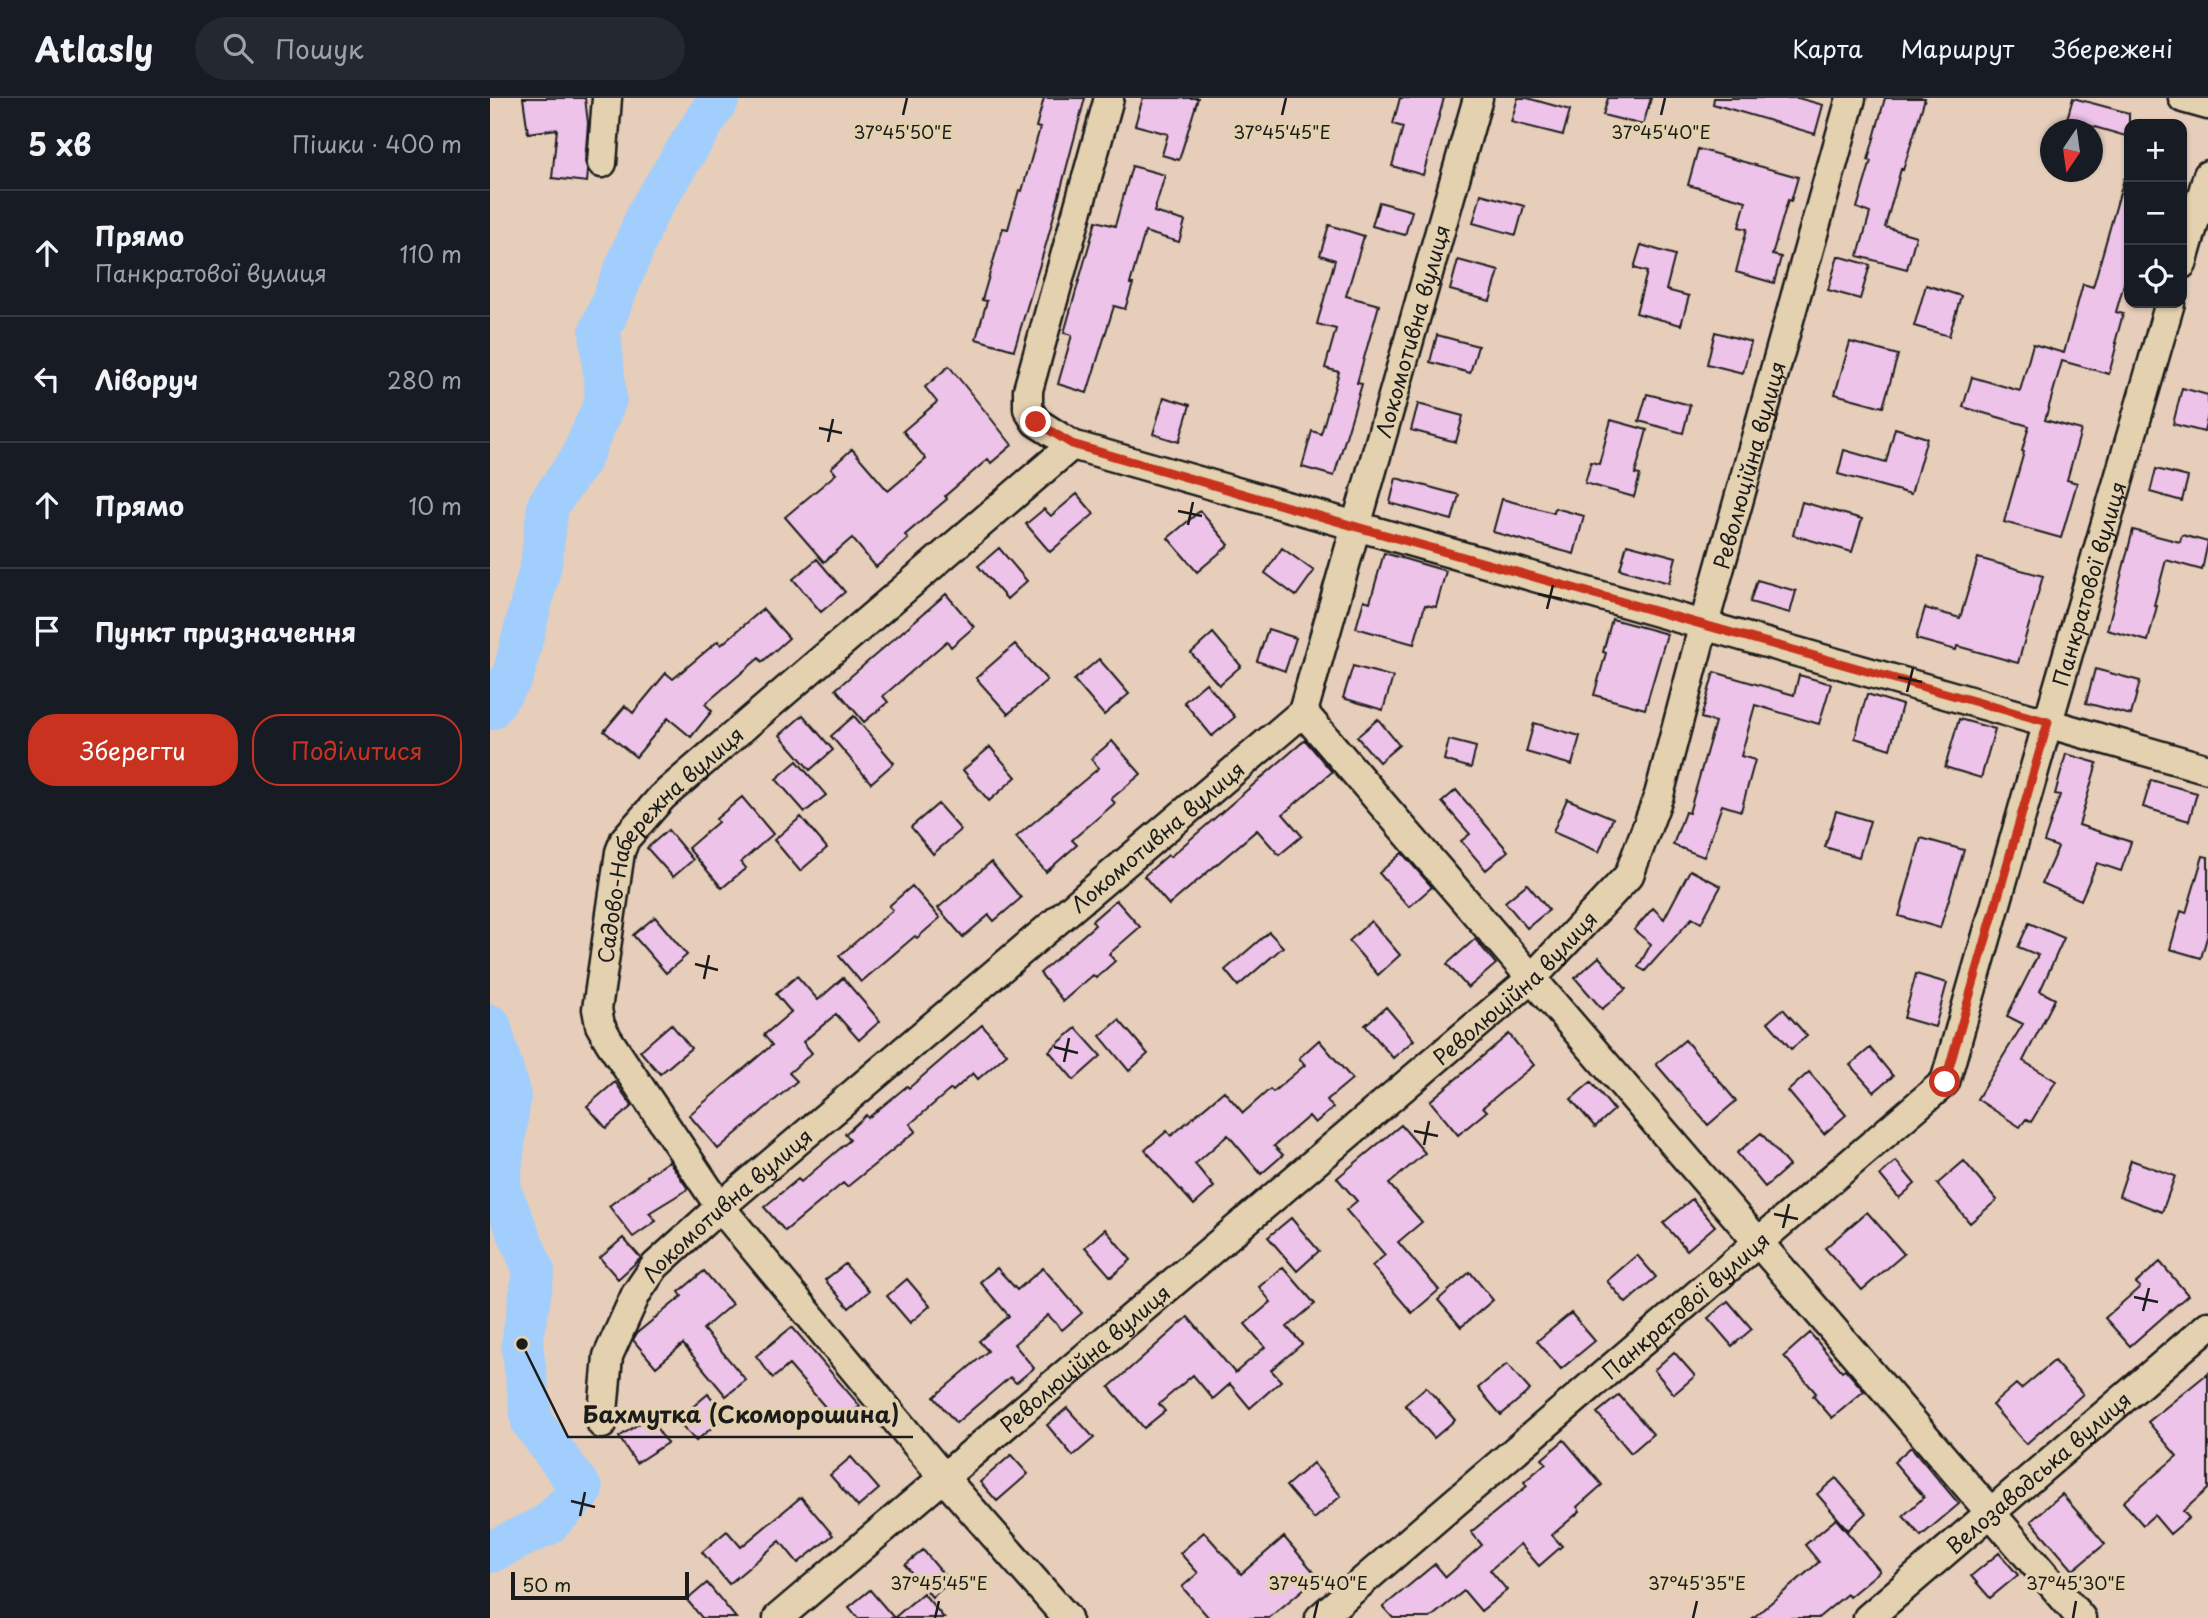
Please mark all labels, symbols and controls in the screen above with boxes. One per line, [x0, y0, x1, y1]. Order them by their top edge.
search box [195, 17, 685, 80]
text: Atlasly [35, 23, 153, 73]
icon: search [219, 29, 257, 67]
text: Пошук [275, 29, 364, 68]
text: Карта [1792, 30, 1863, 66]
text: Маршрут [1901, 30, 2014, 66]
text: Збережені [2052, 30, 2173, 66]
text: 37°45'50"E [853, 118, 953, 145]
text: 37°45'45"E [1233, 118, 1331, 145]
text: 37°45'40"E [1611, 118, 1711, 145]
north arrow [2040, 119, 2103, 182]
map controls [2124, 119, 2187, 308]
button: + [2124, 119, 2187, 182]
text: 5 хв [28, 121, 91, 166]
text: Пішки · 400 m [292, 126, 462, 161]
button: − [2124, 182, 2187, 245]
text: Прямо [95, 216, 184, 255]
street label: Локомотивна вулиця [1366, 221, 1457, 441]
icon: ahead [28, 234, 66, 272]
text: 110 m [400, 236, 462, 271]
button: locate [2124, 245, 2187, 308]
text: Панкратової вулиця [95, 255, 327, 290]
street label: Революційна вулиця [1704, 357, 1793, 572]
icon: left [28, 360, 66, 398]
text: Ліворуч [95, 360, 198, 399]
text: 280 m [387, 362, 462, 397]
route end [1020, 406, 1051, 437]
street label: Панкратової вулиця [2043, 477, 2133, 690]
icon: ahead [28, 486, 66, 524]
text: Прямо [95, 486, 184, 525]
text: 10 m [408, 488, 462, 523]
icon: arrive [28, 612, 66, 650]
text: Пункт призначення [95, 612, 356, 651]
button: Зберегти [28, 714, 238, 786]
button: Поділитися [252, 714, 462, 786]
street label: Садово-Набережна вулиця [588, 718, 750, 965]
street label: Локомотивна вулиця [1063, 753, 1251, 919]
street label: Революційна вулиця [1425, 903, 1604, 1072]
route start [1929, 1066, 1960, 1097]
street label: Локомотивна вулиця [633, 1120, 819, 1288]
street label: Панкратової вулиця [1594, 1224, 1776, 1386]
street label: Революційна вулиця [992, 1276, 1177, 1439]
street label: Велозаводська вулиця [1938, 1383, 2138, 1561]
callout: Бахмутка (Скоморошина) [568, 1393, 913, 1437]
text: Бахмутка (Скоморошина) [583, 1396, 899, 1431]
scale bar [511, 1569, 690, 1601]
text: 37°45'45"E [890, 1569, 988, 1596]
text: 37°45'40"E [1268, 1569, 1368, 1596]
text: 37°45'35"E [1648, 1569, 1746, 1596]
text: 37°45'30"E [2026, 1569, 2126, 1596]
text: 50 m [522, 1570, 571, 1598]

